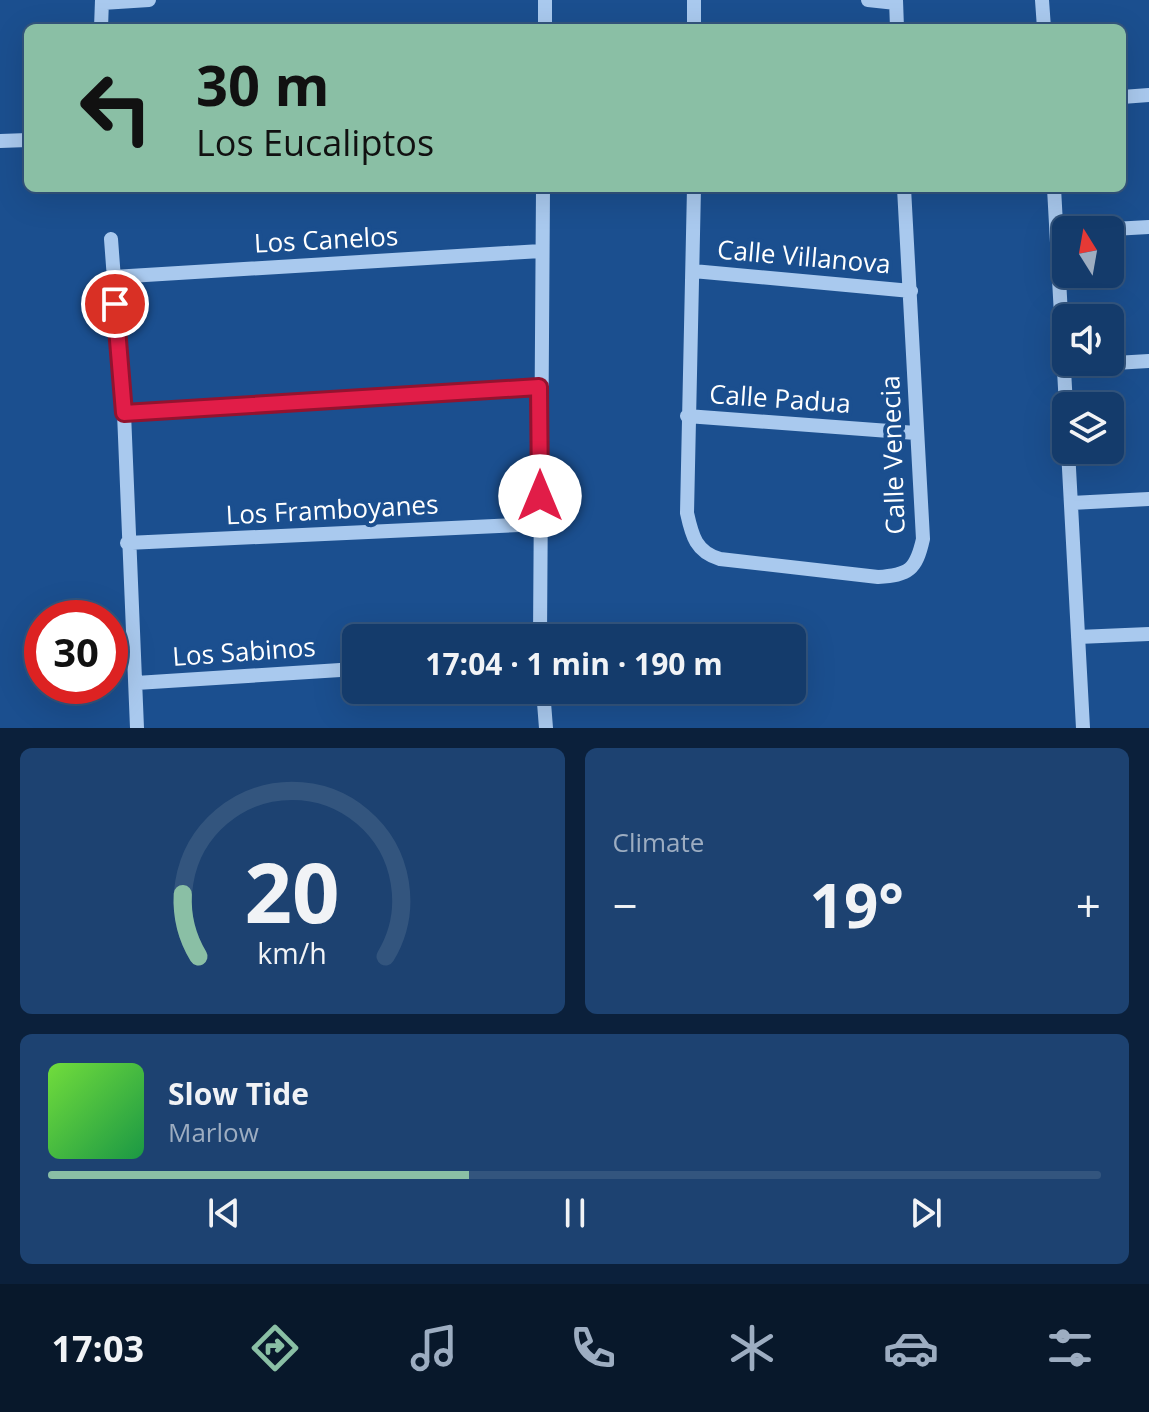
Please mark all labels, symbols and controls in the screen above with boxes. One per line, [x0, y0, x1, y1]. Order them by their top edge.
text: 30 m [196, 46, 330, 122]
icon: left [64, 56, 168, 160]
text: Los Eucaliptos [196, 118, 434, 167]
north arrow [1052, 216, 1124, 288]
map controls [1052, 216, 1124, 464]
street label: Los Canelos [253, 217, 399, 261]
street label: Calle Villanova [716, 230, 892, 282]
pin [81, 270, 149, 338]
icon: arrive [93, 282, 137, 326]
button: sound [1052, 304, 1124, 376]
street label: Calle Padua [708, 375, 852, 421]
street label: Calle Venecia [871, 375, 913, 535]
button: layers [1052, 392, 1124, 464]
position arrow [498, 454, 582, 538]
street label: Los Framboyanes [225, 485, 439, 533]
speed limit sign: 30 [24, 600, 128, 704]
street label: Los Sabinos [171, 628, 317, 674]
text: 17:04 · 1 min · 190 m [425, 643, 723, 684]
text: Climate [613, 824, 704, 860]
text: 20 [245, 834, 340, 947]
text: 19° [810, 864, 904, 946]
text: − [613, 875, 638, 935]
text: + [1076, 875, 1101, 935]
text: km/h [258, 933, 327, 972]
text: Slow Tide [168, 1073, 309, 1114]
text: Marlow [168, 1114, 259, 1150]
icon: previous [202, 1191, 246, 1235]
icon: pause [553, 1191, 597, 1235]
icon: next [904, 1191, 948, 1235]
icon: directions [247, 1320, 303, 1376]
icon: music [406, 1320, 462, 1376]
icon: phone [565, 1320, 621, 1376]
icon: climate [724, 1320, 780, 1376]
icon: car [883, 1320, 939, 1376]
icon: filters [1042, 1320, 1098, 1376]
text: 17:03 [51, 1324, 144, 1373]

